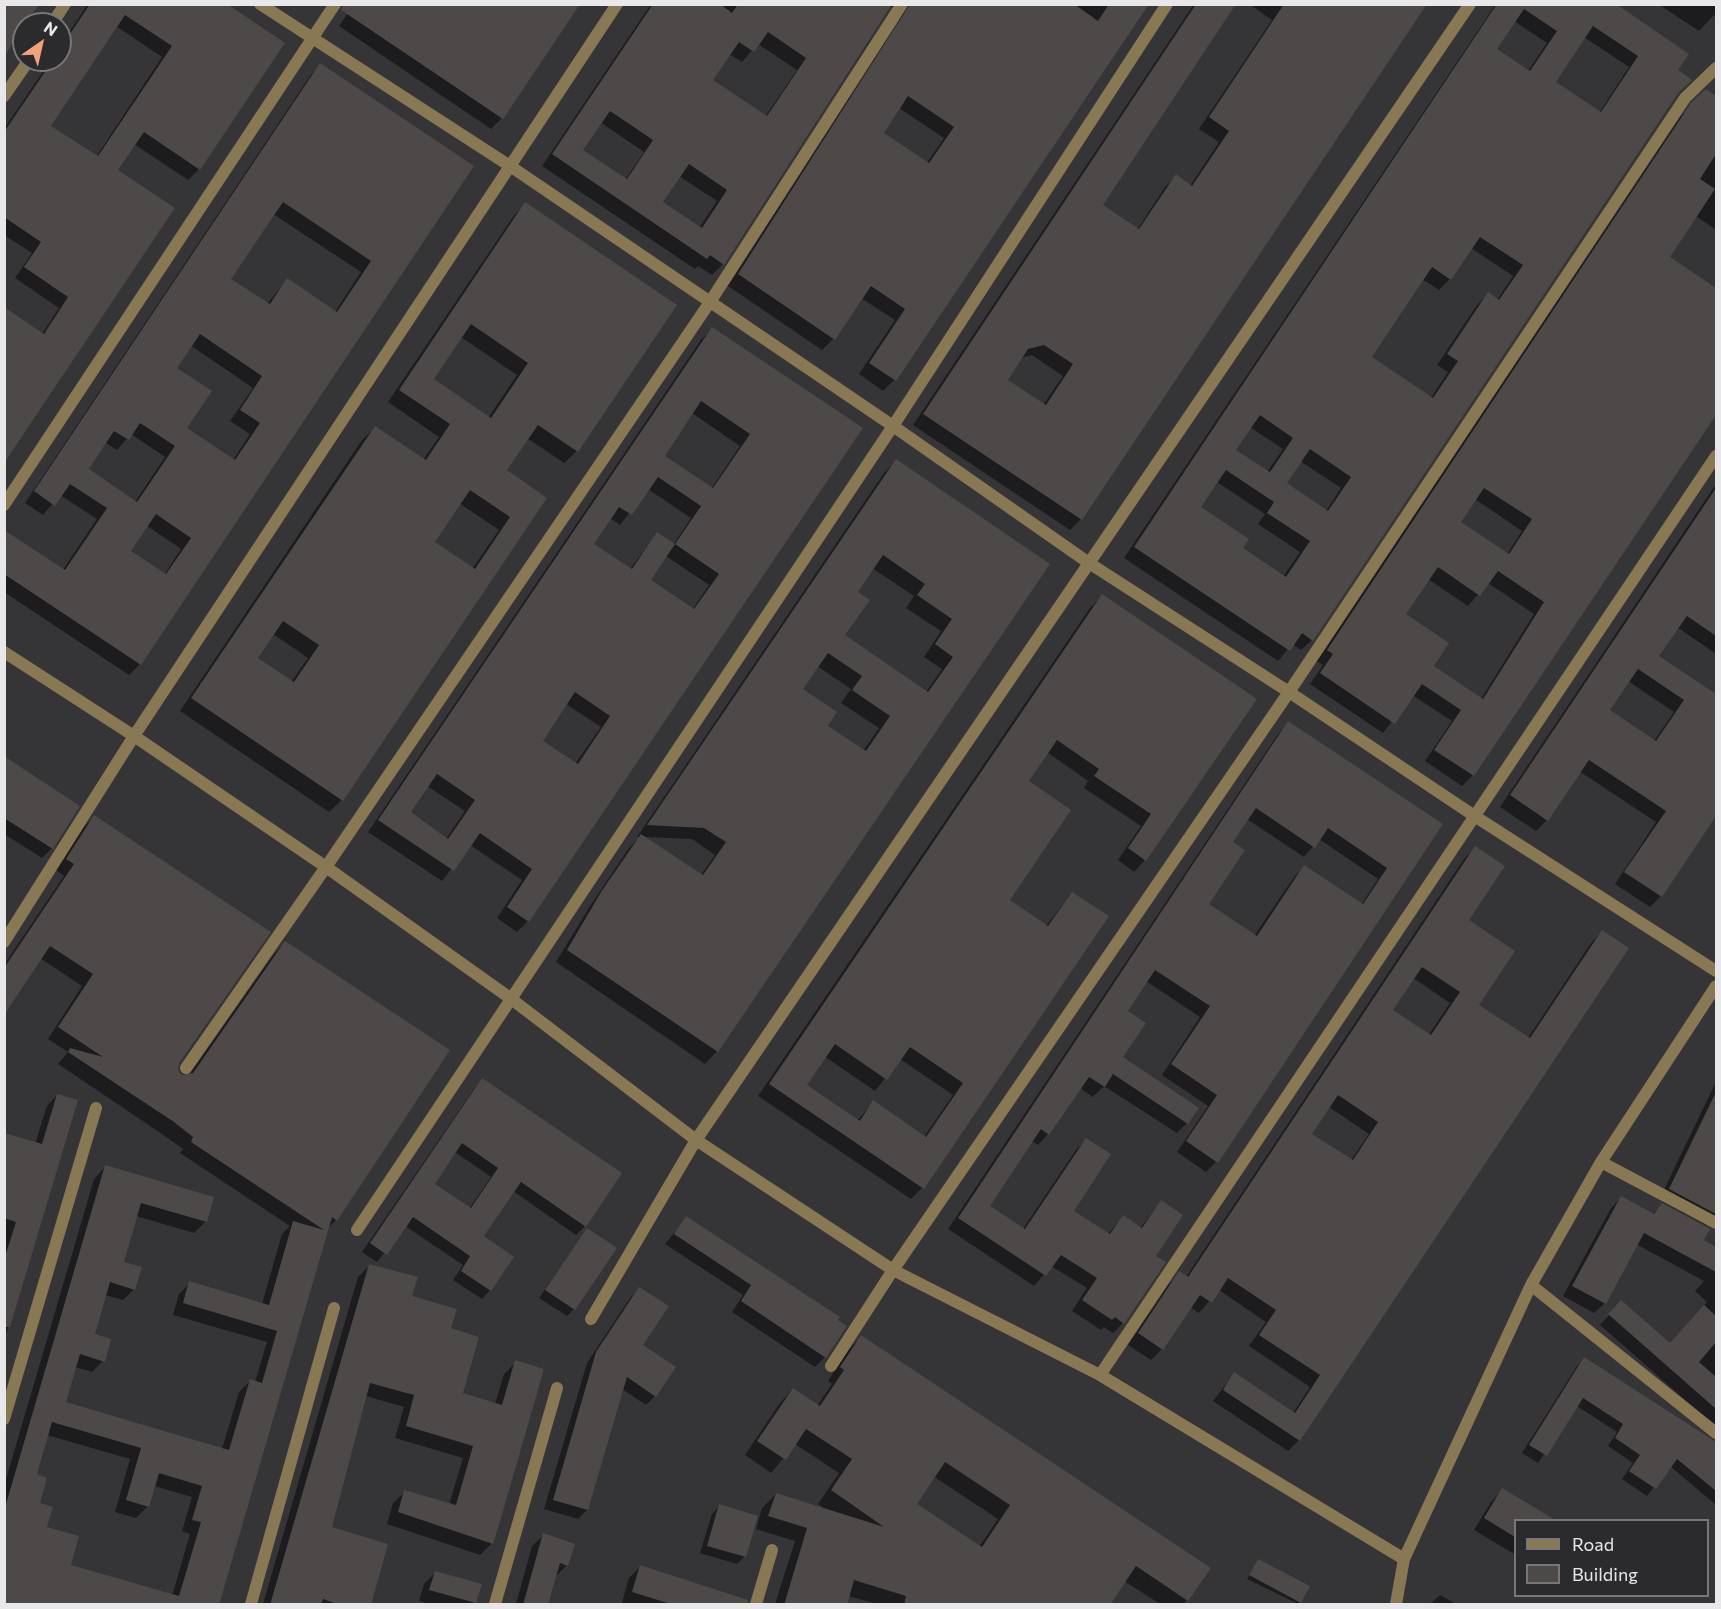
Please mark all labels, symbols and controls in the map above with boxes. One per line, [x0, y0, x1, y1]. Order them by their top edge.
north arrow [12, 12, 72, 72]
text: N [41, 17, 62, 40]
legend [1514, 1519, 1709, 1597]
text: Road [1572, 1533, 1614, 1555]
text: Building [1572, 1563, 1638, 1585]

